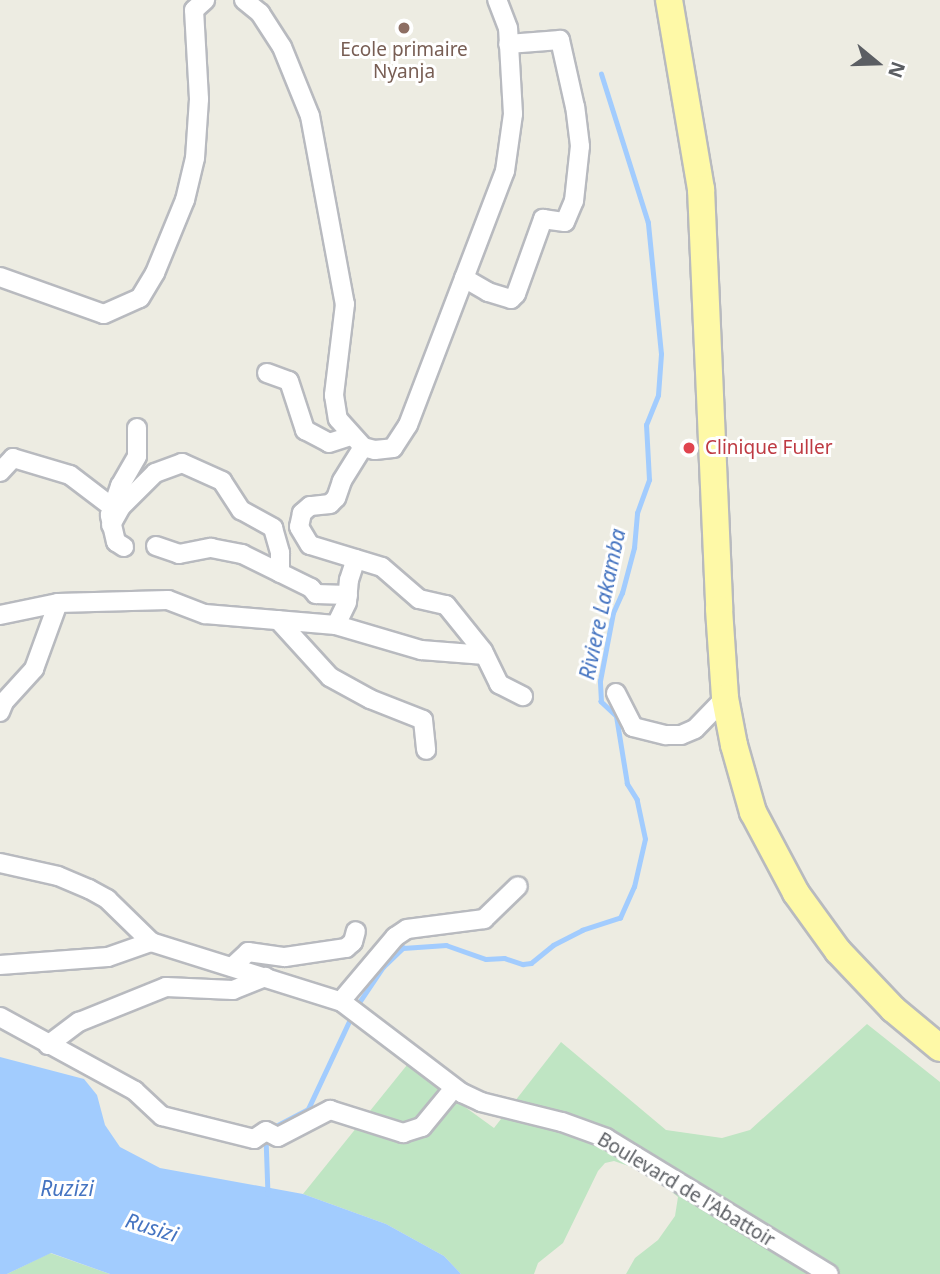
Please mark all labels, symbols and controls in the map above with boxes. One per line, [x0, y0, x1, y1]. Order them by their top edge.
marker: Ecole primaire Nyanja [396, 20, 412, 36]
north arrow [842, 28, 912, 98]
place label: Ecole primaire Nyanja [340, 39, 468, 83]
text: N [882, 58, 912, 81]
place label: Clinique Fuller [705, 437, 833, 459]
marker: Clinique Fuller [679, 438, 699, 458]
water label: Riviere Lakamba [574, 526, 630, 682]
street label: Boulevard de l'Abattoir [593, 1128, 779, 1252]
water label: Ruzizi [40, 1175, 94, 1201]
water label: Rusizi [123, 1207, 181, 1247]

